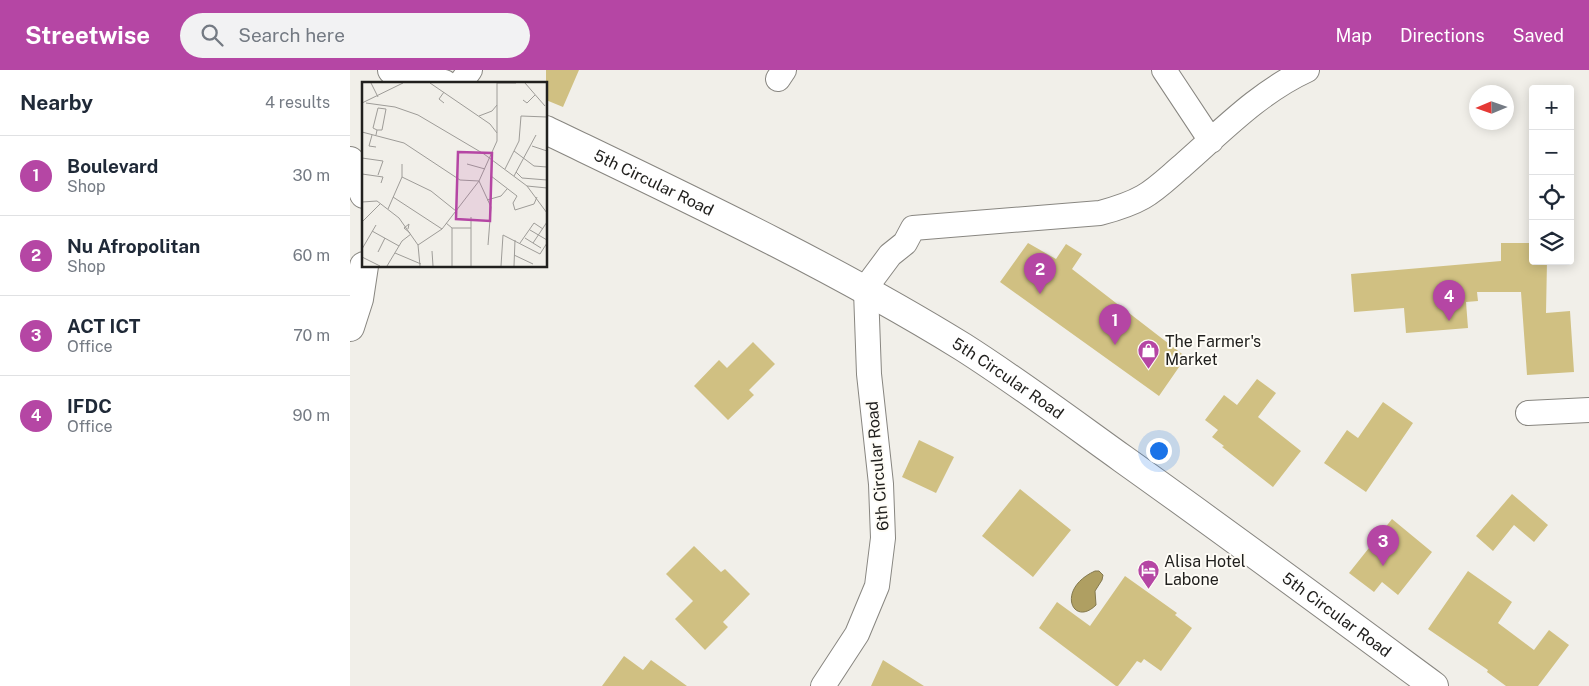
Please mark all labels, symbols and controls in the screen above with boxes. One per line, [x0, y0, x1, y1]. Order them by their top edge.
search box [180, 13, 530, 58]
text: Streetwise [25, 21, 150, 49]
icon: search [198, 21, 226, 49]
text: Search here [238, 24, 345, 46]
text: Map [1335, 25, 1372, 46]
text: Directions [1400, 25, 1485, 46]
text: Saved [1513, 25, 1564, 46]
inset map [362, 82, 548, 268]
north arrow [1469, 85, 1514, 130]
map controls [1529, 85, 1574, 265]
button: + [1529, 85, 1574, 130]
text: Nearby [20, 90, 93, 115]
text: 4 results [265, 93, 330, 112]
button: − [1529, 130, 1574, 175]
street label: 5th Circular Road [591, 146, 717, 220]
text: Boulevard [67, 155, 158, 177]
text: 1 [33, 166, 39, 185]
text: 30 m [293, 166, 330, 185]
button: locate [1529, 175, 1574, 220]
text: Shop [67, 177, 106, 196]
button: layers [1529, 220, 1574, 265]
text: Nu Afropolitan [67, 235, 200, 257]
text: 2 [31, 246, 41, 265]
text: 60 m [293, 246, 330, 265]
pin: 2 [1024, 253, 1056, 294]
text: Shop [67, 257, 106, 276]
pin: 4 [1433, 280, 1465, 321]
pin: 1 [1099, 304, 1131, 345]
text: ACT ICT [67, 315, 141, 337]
text: 3 [31, 326, 41, 345]
text: 70 m [293, 326, 330, 345]
place label: The Farmer's Market [1165, 332, 1261, 369]
street label: 5th Circular Road [949, 334, 1067, 423]
text: Office [67, 337, 113, 356]
shop icon: The Farmer's Market [1137, 338, 1161, 369]
text: IFDC [67, 395, 112, 417]
street label: 6th Circular Road [862, 400, 893, 532]
text: 4 [31, 406, 41, 425]
text: 90 m [293, 406, 330, 425]
text: Office [67, 417, 113, 436]
your location [1146, 438, 1172, 464]
pin: 3 [1367, 525, 1399, 566]
place label: Alisa Hotel Labone [1164, 552, 1246, 589]
hotel icon: Alisa Hotel Labone [1136, 558, 1160, 589]
street label: 5th Circular Road [1278, 568, 1395, 661]

